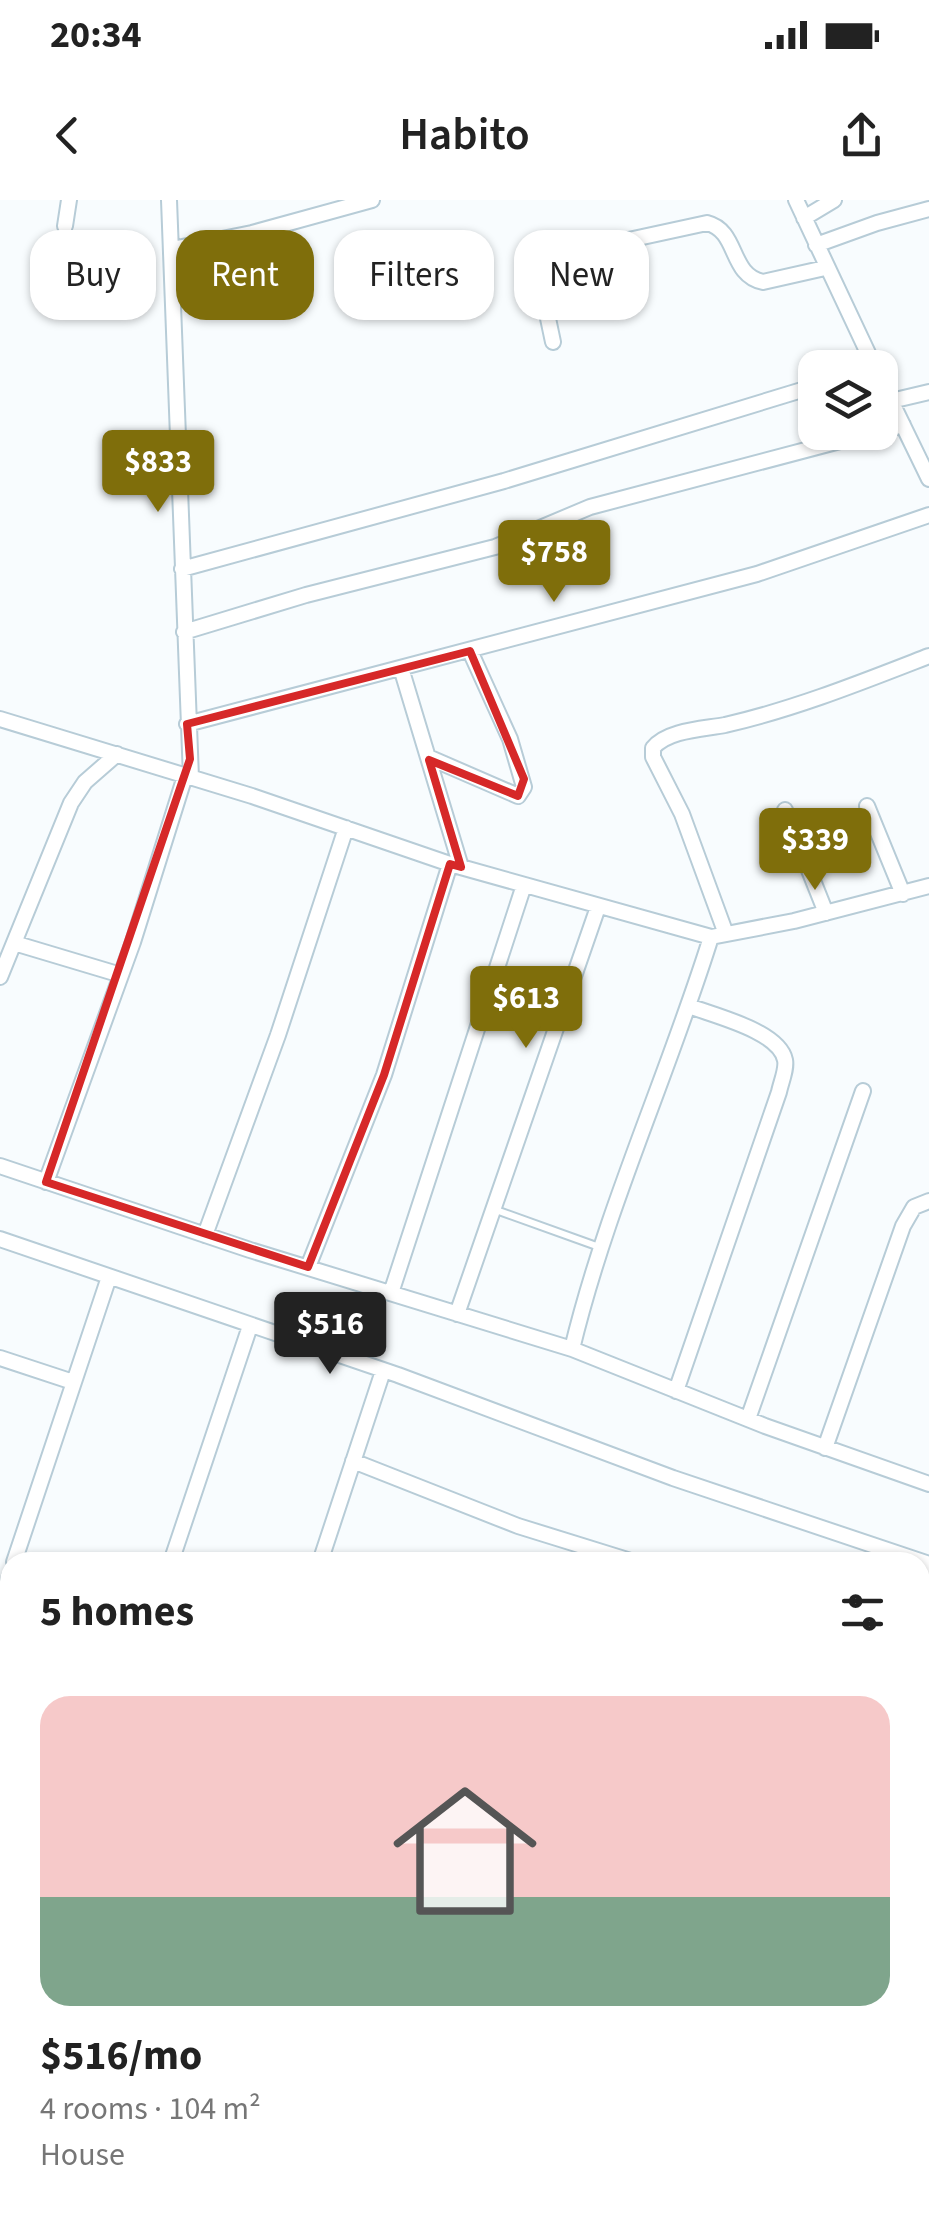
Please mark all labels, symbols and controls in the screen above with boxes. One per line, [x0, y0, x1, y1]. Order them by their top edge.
text: 20:34 [50, 8, 142, 62]
text: Habito [399, 103, 530, 167]
icon: back [40, 108, 95, 163]
icon: share [834, 108, 889, 163]
chip: Buy [30, 230, 156, 320]
chip: Rent [176, 230, 314, 320]
chip: Filters [334, 230, 494, 320]
chip: New [514, 230, 649, 320]
map controls [798, 350, 898, 450]
button: layers [798, 350, 898, 450]
pin: $833 [99, 430, 217, 515]
text: $833 [124, 439, 192, 485]
pin: $758 [495, 520, 613, 605]
text: $758 [520, 529, 588, 575]
pin: $339 [756, 808, 874, 893]
text: $339 [781, 817, 849, 863]
pin: $613 [467, 966, 585, 1051]
text: $613 [492, 975, 560, 1021]
pin: $516 [271, 1292, 389, 1377]
text: $516 [296, 1301, 364, 1347]
text: 5 homes [40, 1582, 194, 1642]
icon: filters [835, 1585, 890, 1640]
icon: home [375, 1761, 555, 1941]
text: $516/mo [40, 2026, 202, 2086]
text: 4 rooms · 104 m² [40, 2086, 261, 2132]
text: House [40, 2132, 125, 2178]

